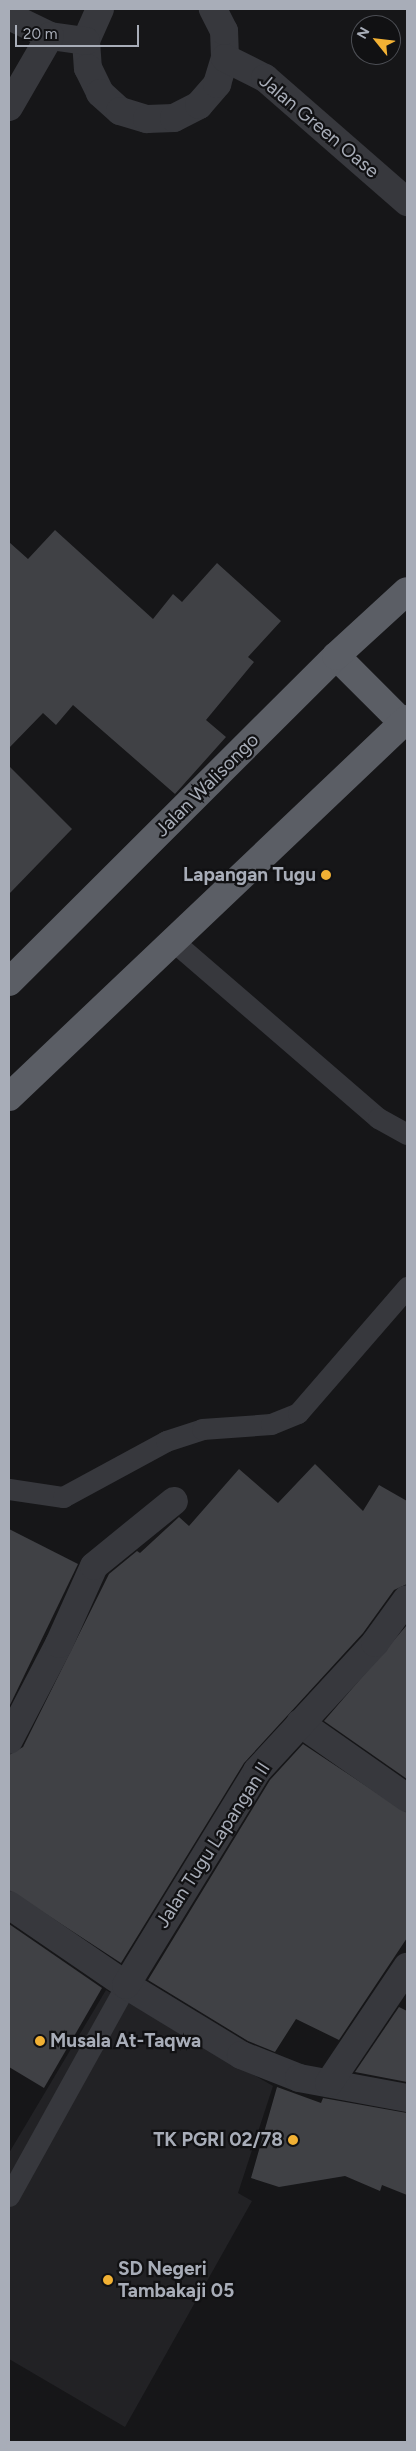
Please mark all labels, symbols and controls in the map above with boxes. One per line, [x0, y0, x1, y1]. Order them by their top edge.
scale bar [18, 15, 141, 47]
north arrow [351, 15, 401, 65]
text: N [353, 24, 373, 42]
text: 20 m [23, 25, 57, 43]
street label: Jalan Green Oase [255, 69, 383, 183]
street label: Jalan Walisongo [150, 728, 264, 842]
place label: Lapangan Tugu [183, 864, 316, 886]
marker: Lapangan Tugu [320, 869, 332, 881]
street label: Jalan Tugu Lapangan II [151, 1758, 275, 1932]
place label: Musala At-Taqwa [50, 2030, 201, 2052]
marker: Musala At-Taqwa [34, 2035, 46, 2047]
place label: TK PGRI 02/78 [153, 2129, 283, 2151]
marker: TK PGRI 02/78 [287, 2134, 299, 2146]
place label: SD Negeri Tambakaji 05 [118, 2258, 234, 2302]
marker: SD Negeri Tambakaji 05 [102, 2274, 114, 2286]

